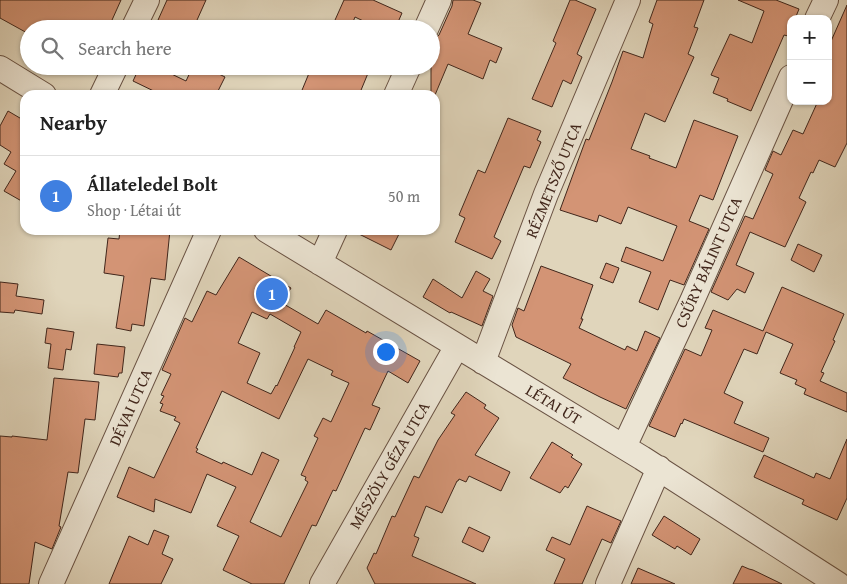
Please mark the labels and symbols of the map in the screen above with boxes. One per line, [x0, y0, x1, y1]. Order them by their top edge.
street label: RÉZMETSZŐ UTCA [519, 118, 587, 241]
street label: CSŰRY BÁLINT UTCA [668, 192, 748, 331]
pin: 1 [256, 275, 288, 313]
your location [373, 339, 399, 365]
street label: DÉVAI UTCA [102, 364, 158, 449]
street label: LÉTAI ÚT [521, 378, 587, 430]
street label: MÉSZÖLY GÉZA UTCA [343, 396, 435, 533]

